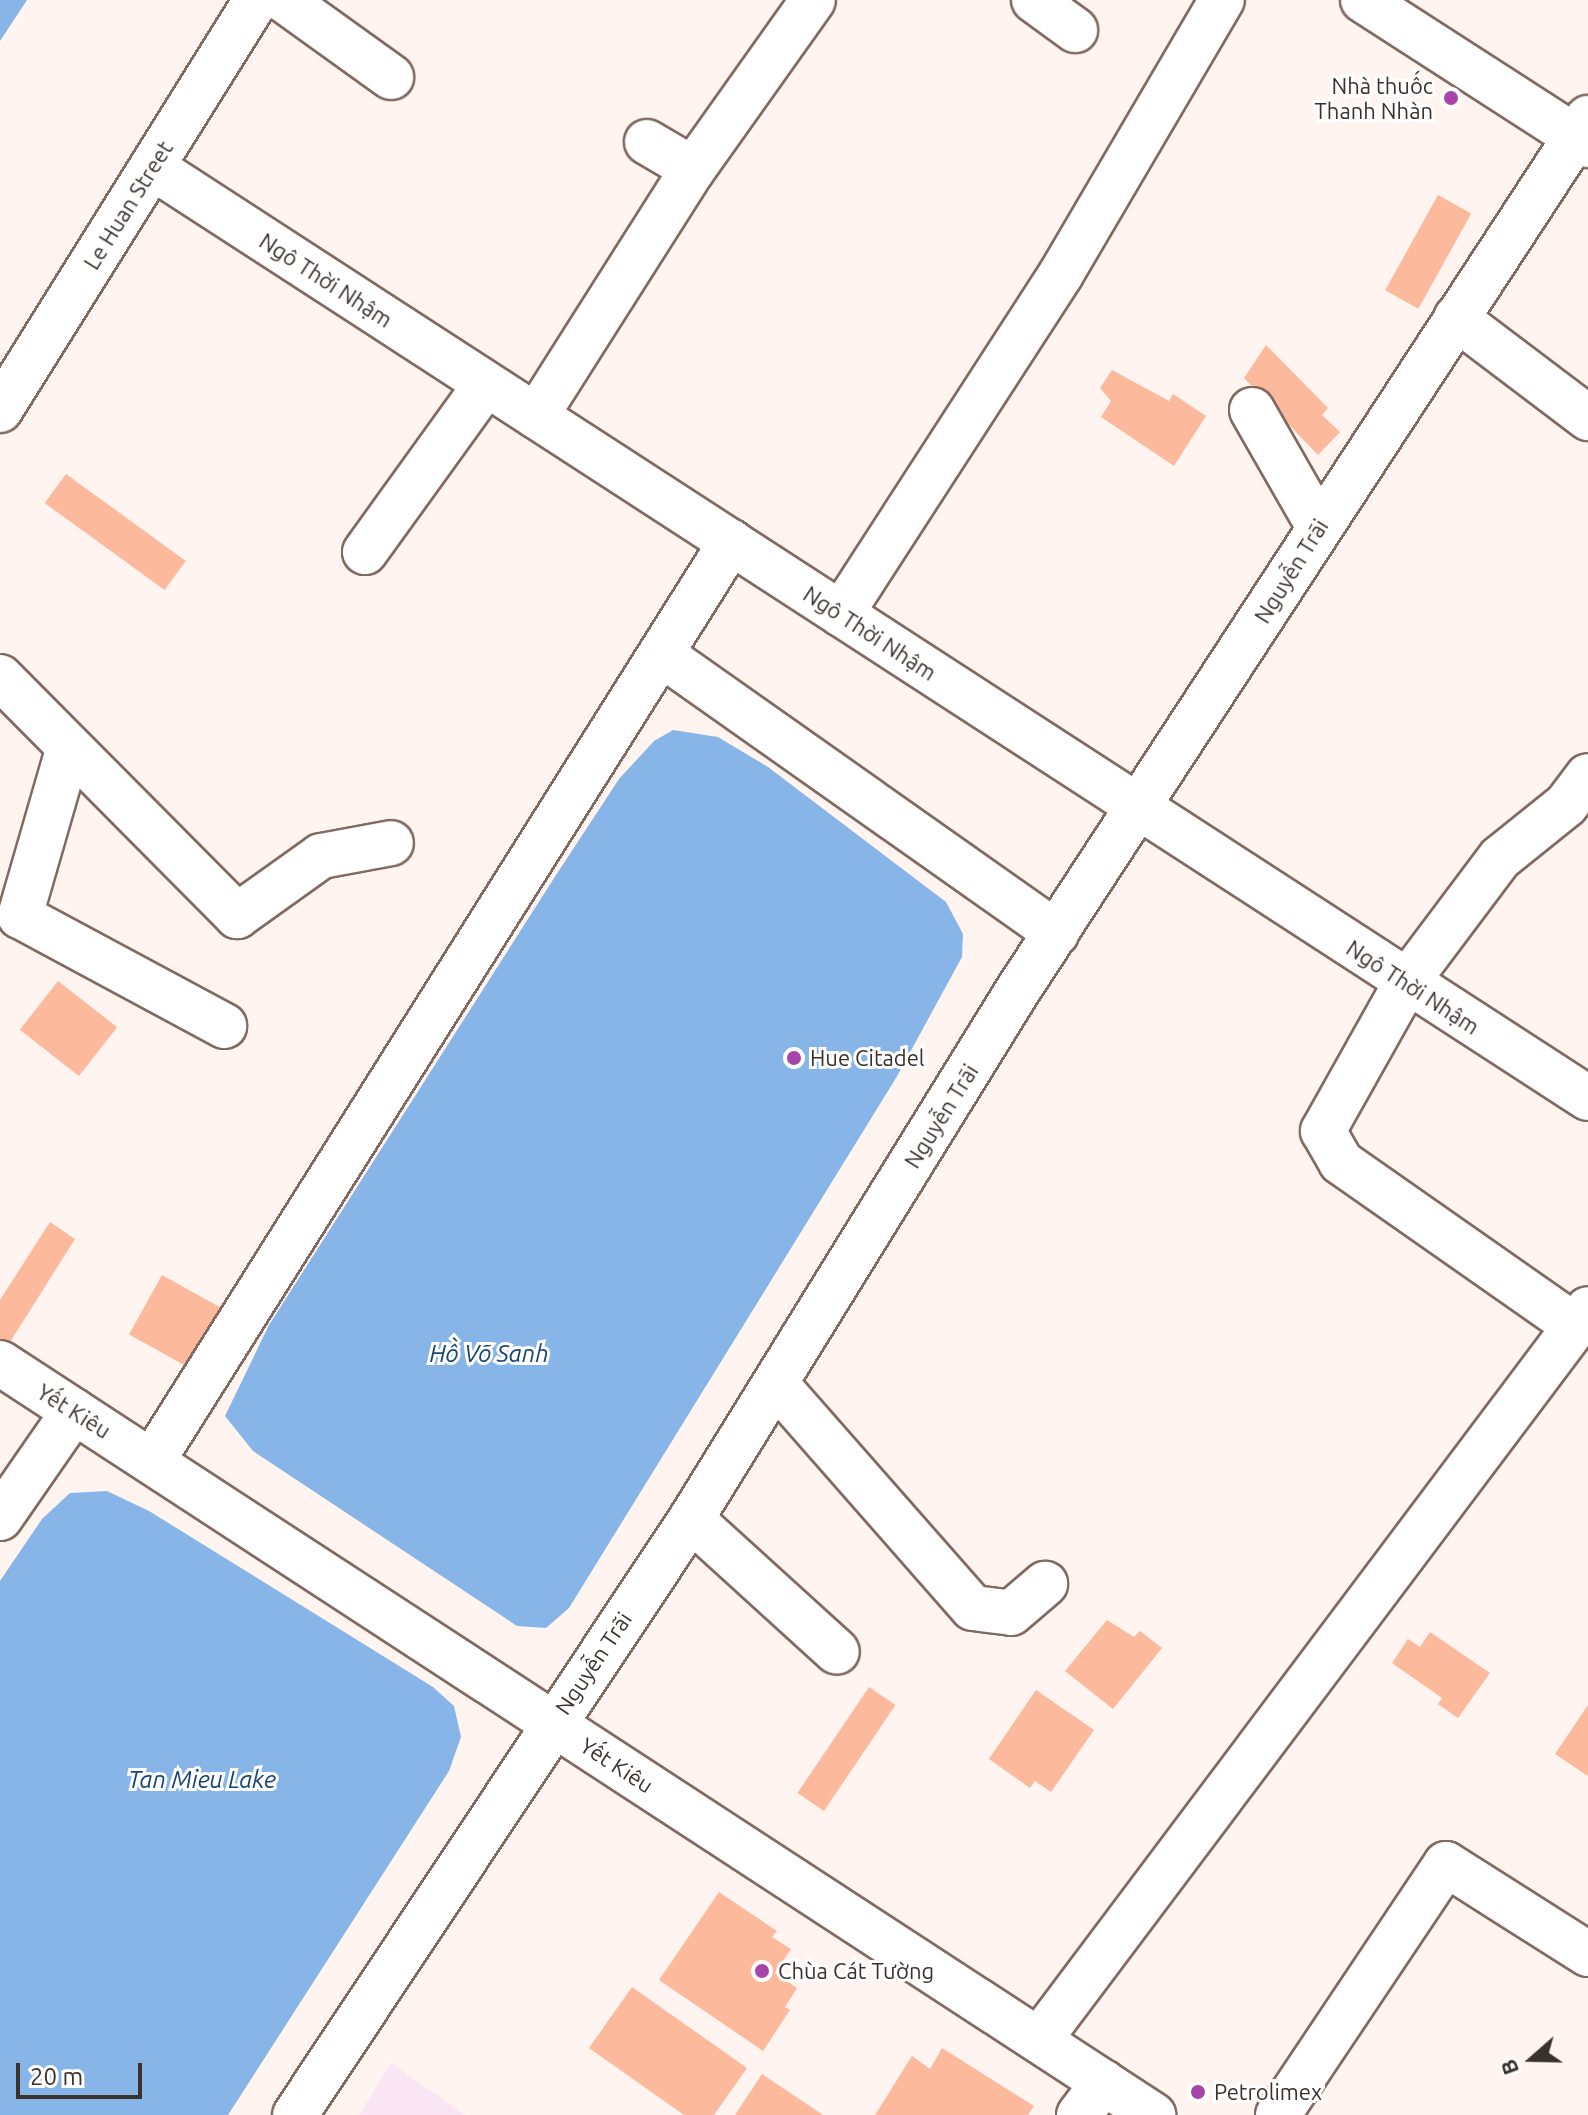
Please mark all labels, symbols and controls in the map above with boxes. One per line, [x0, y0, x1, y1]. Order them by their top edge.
place label: Nhà thuốc Thanh Nhàn [1315, 72, 1433, 124]
marker: Nhà thuốc Thanh Nhàn [1440, 87, 1462, 109]
street label: Le Huan Street [78, 136, 178, 274]
street label: Ngô Thời Nhậm [255, 227, 397, 333]
street label: Nguyễn Trãi [1249, 514, 1333, 628]
street label: Ngô Thời Nhậm [799, 580, 941, 686]
street label: Ngô Thời Nhậm [1342, 934, 1484, 1040]
place label: Hue Citadel [810, 1045, 925, 1071]
marker: Hue Citadel [785, 1049, 803, 1067]
street label: Nguyễn Trãi [899, 1059, 983, 1173]
water label: Hồ Võ Sanh [429, 1340, 549, 1368]
street label: Yết Kiêu [32, 1378, 116, 1444]
street label: Nguyễn Trãi [549, 1607, 637, 1719]
street label: Yết Kiêu [576, 1732, 658, 1798]
water label: Tan Mieu Lake [128, 1766, 276, 1794]
place label: Chùa Cát Tường [778, 1958, 934, 1984]
marker: Chùa Cát Tường [753, 1962, 771, 1980]
north arrow [1492, 2019, 1572, 2099]
scale bar [20, 2047, 146, 2097]
text: B [1495, 2056, 1523, 2079]
text: 20 m [30, 2063, 83, 2090]
place label: Petrolimex [1214, 2079, 1322, 2105]
marker: Petrolimex [1189, 2083, 1207, 2101]

